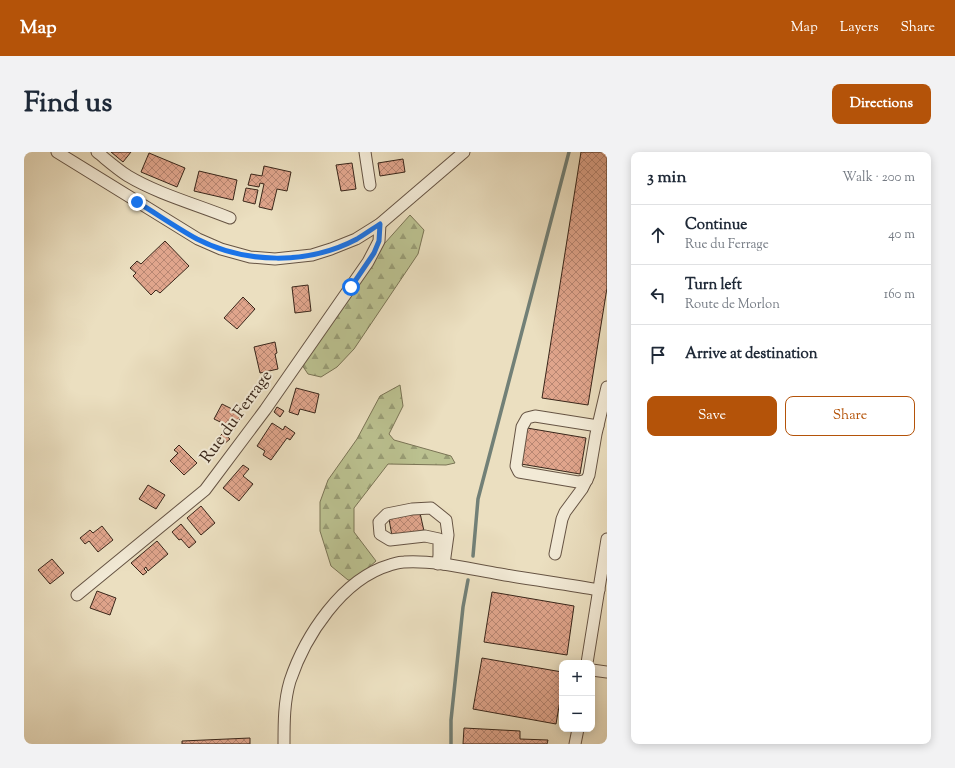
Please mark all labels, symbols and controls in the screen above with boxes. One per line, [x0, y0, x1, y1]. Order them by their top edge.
text: Map [20, 15, 57, 42]
text: Map [791, 18, 818, 38]
text: Layers [840, 18, 878, 38]
text: Share [900, 18, 935, 38]
text: Find us [24, 84, 112, 124]
button: Directions [832, 84, 931, 124]
text: 3 min [647, 166, 686, 190]
text: Walk · 200 m [842, 169, 915, 187]
route end [128, 193, 146, 211]
text: Continue [685, 215, 747, 236]
icon: ahead [647, 224, 669, 246]
text: 40 m [888, 226, 915, 244]
text: Rue du Ferrage [685, 236, 769, 254]
text: Turn left [685, 275, 742, 296]
route start [342, 278, 360, 296]
icon: left [647, 284, 669, 306]
text: 160 m [884, 286, 915, 304]
text: Route de Morlon [685, 296, 780, 314]
icon: arrive [647, 344, 669, 366]
text: Arrive at destination [685, 344, 818, 365]
street label: Rue du Ferrage [195, 366, 279, 468]
button: Save [647, 396, 777, 436]
button: Share [785, 396, 915, 436]
map controls [559, 660, 595, 732]
button: + [559, 660, 595, 696]
button: − [559, 696, 595, 732]

